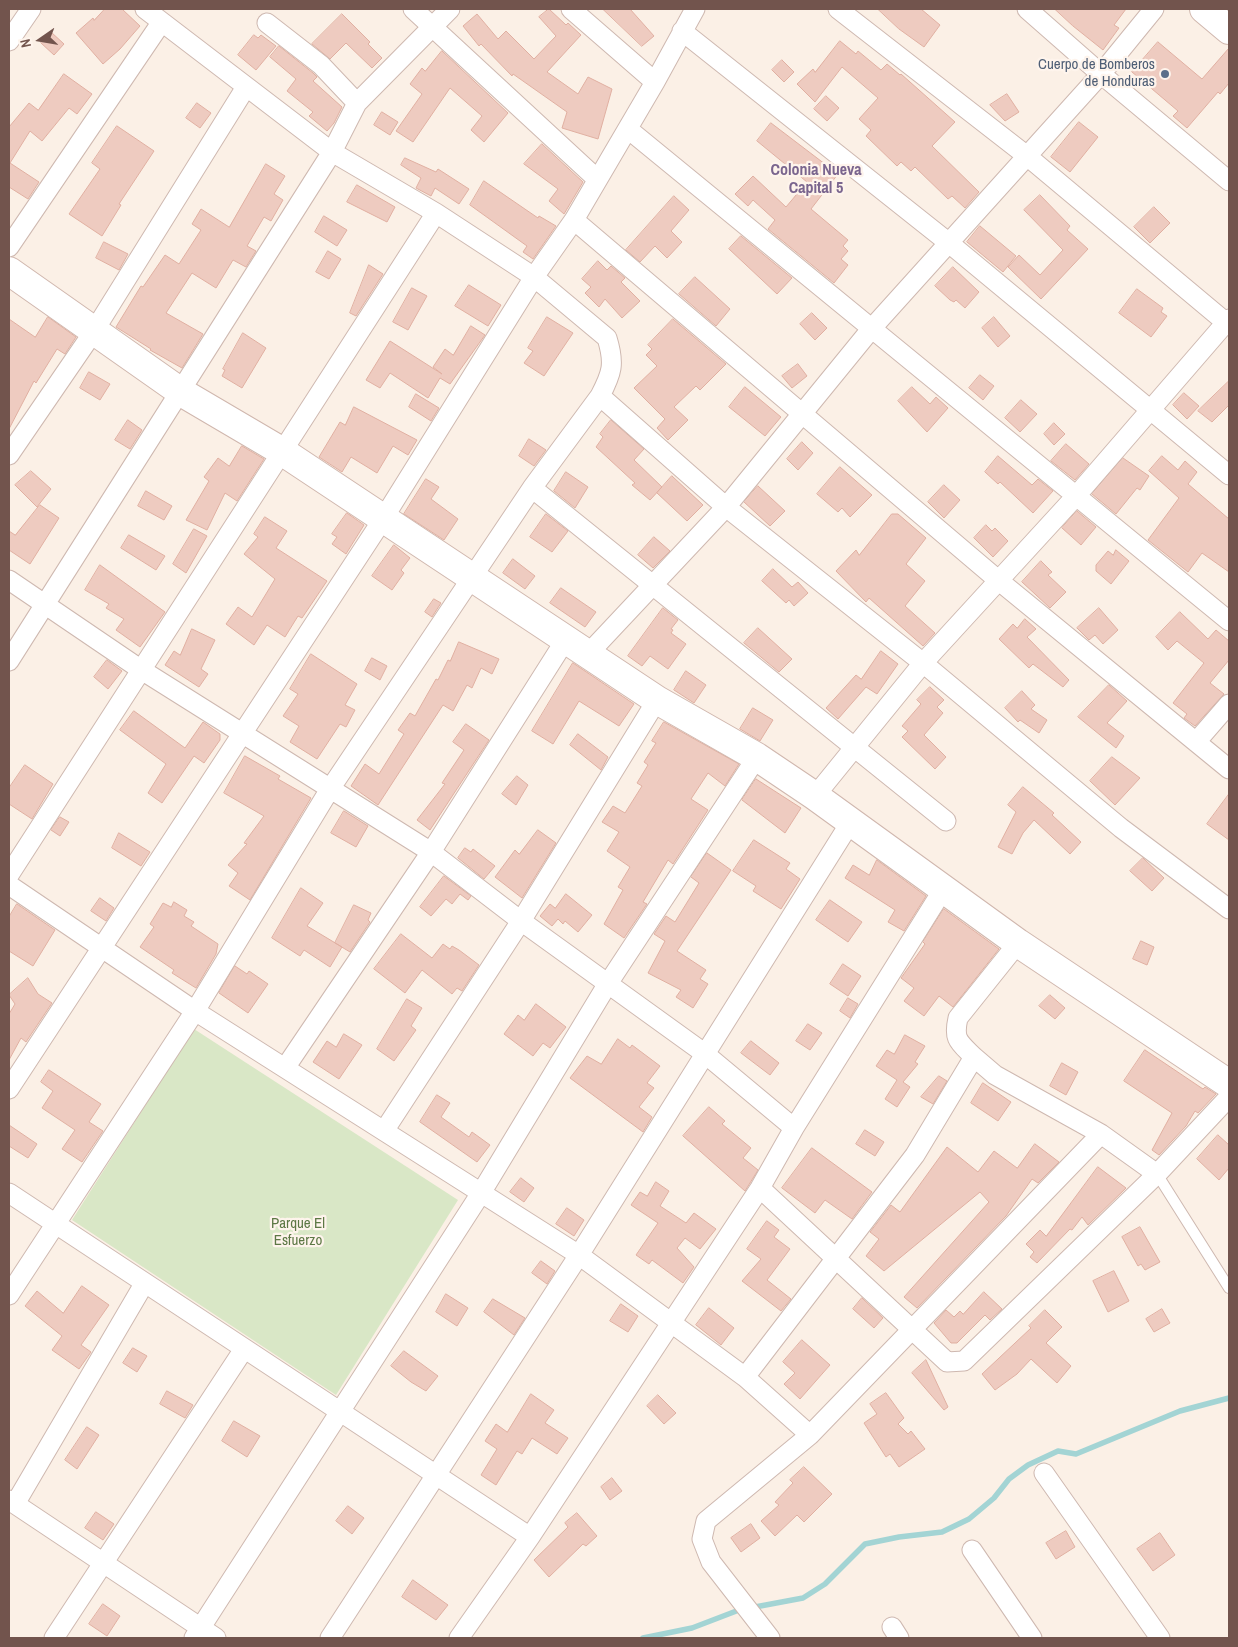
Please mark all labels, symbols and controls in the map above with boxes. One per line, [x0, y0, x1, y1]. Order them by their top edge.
north arrow [15, 15, 65, 65]
text: N [16, 37, 35, 49]
place label: Cuerpo de Bomberos de Honduras [1038, 56, 1155, 91]
marker: Cuerpo de Bomberos de Honduras [1159, 68, 1171, 80]
district label: Colonia Nueva Capital 5 [770, 161, 862, 199]
park label: Parque El Esfuerzo [271, 1215, 325, 1250]

